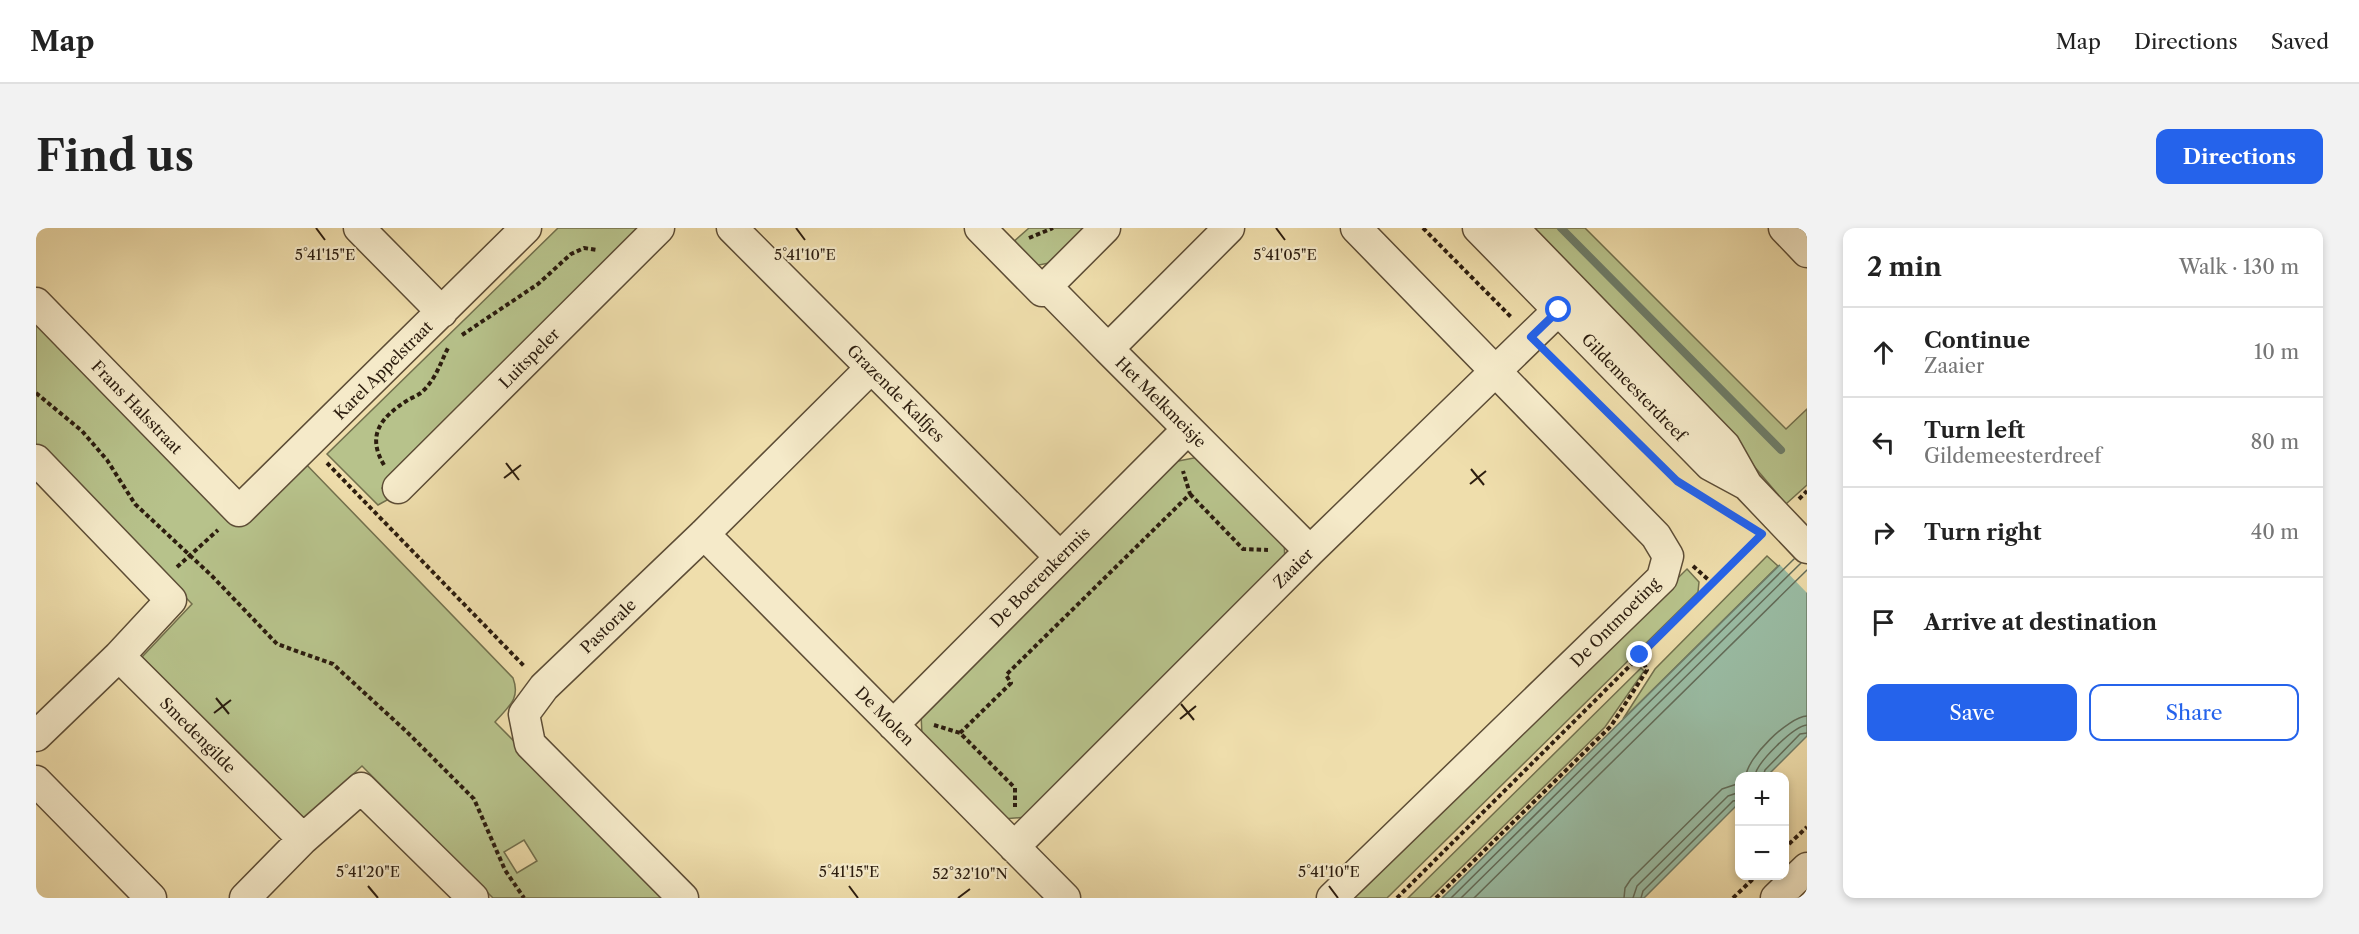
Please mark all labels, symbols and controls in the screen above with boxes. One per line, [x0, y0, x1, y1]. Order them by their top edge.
text: Map [30, 24, 94, 58]
text: Map [2056, 29, 2101, 54]
text: Directions [2134, 29, 2238, 54]
text: Saved [2271, 29, 2329, 54]
button: Directions [2156, 129, 2323, 184]
text: Find us [36, 130, 194, 182]
text: 5°41'15"E [295, 245, 355, 264]
text: 5°41'10"E [774, 245, 836, 264]
text: 5°41'05"E [1253, 245, 1317, 264]
text: 2 min [1867, 251, 1942, 283]
text: Walk · 130 m [2179, 255, 2299, 279]
route start [1545, 296, 1571, 322]
street label: Karel Appelstraat [329, 316, 437, 424]
street label: Luitspeler [495, 323, 564, 392]
text: Continue [1924, 327, 2030, 354]
street label: Gildemeesterdreef [1578, 329, 1692, 447]
icon: ahead [1867, 336, 1900, 369]
street label: Grazende Kalfjes [843, 340, 949, 446]
text: 10 m [2254, 340, 2299, 364]
street label: Het Melkmeisje [1111, 352, 1211, 452]
text: Zaaier [1924, 354, 1984, 378]
street label: Frans Halsstraat [87, 356, 187, 458]
text: Turn left [1924, 417, 2025, 444]
icon: left [1867, 426, 1900, 459]
text: 80 m [2251, 430, 2299, 454]
text: Gildemeesterdreef [1924, 444, 2101, 468]
icon: right [1867, 516, 1900, 549]
text: Turn right [1924, 519, 2042, 546]
text: 40 m [2251, 520, 2299, 544]
street label: De Boerenkermis [986, 523, 1094, 631]
street label: Zaaier [1269, 544, 1317, 592]
street label: De Ontmoeting [1566, 573, 1664, 671]
street label: Pastorale [576, 594, 640, 657]
icon: arrive [1867, 606, 1900, 639]
text: Arrive at destination [1924, 609, 2157, 636]
route end [1626, 641, 1652, 667]
street label: De Molen [851, 682, 919, 750]
button: Save [1867, 684, 2077, 741]
button: Share [2089, 684, 2299, 741]
street label: Smedengilde [156, 693, 240, 777]
map controls [1735, 772, 1789, 880]
button: + [1735, 772, 1789, 826]
button: − [1735, 826, 1789, 880]
text: 5°41'20"E [336, 862, 400, 881]
text: 5°41'15"E [819, 862, 879, 881]
text: 5°41'10"E [1298, 862, 1360, 881]
text: 52°32'10"N [932, 864, 1008, 883]

